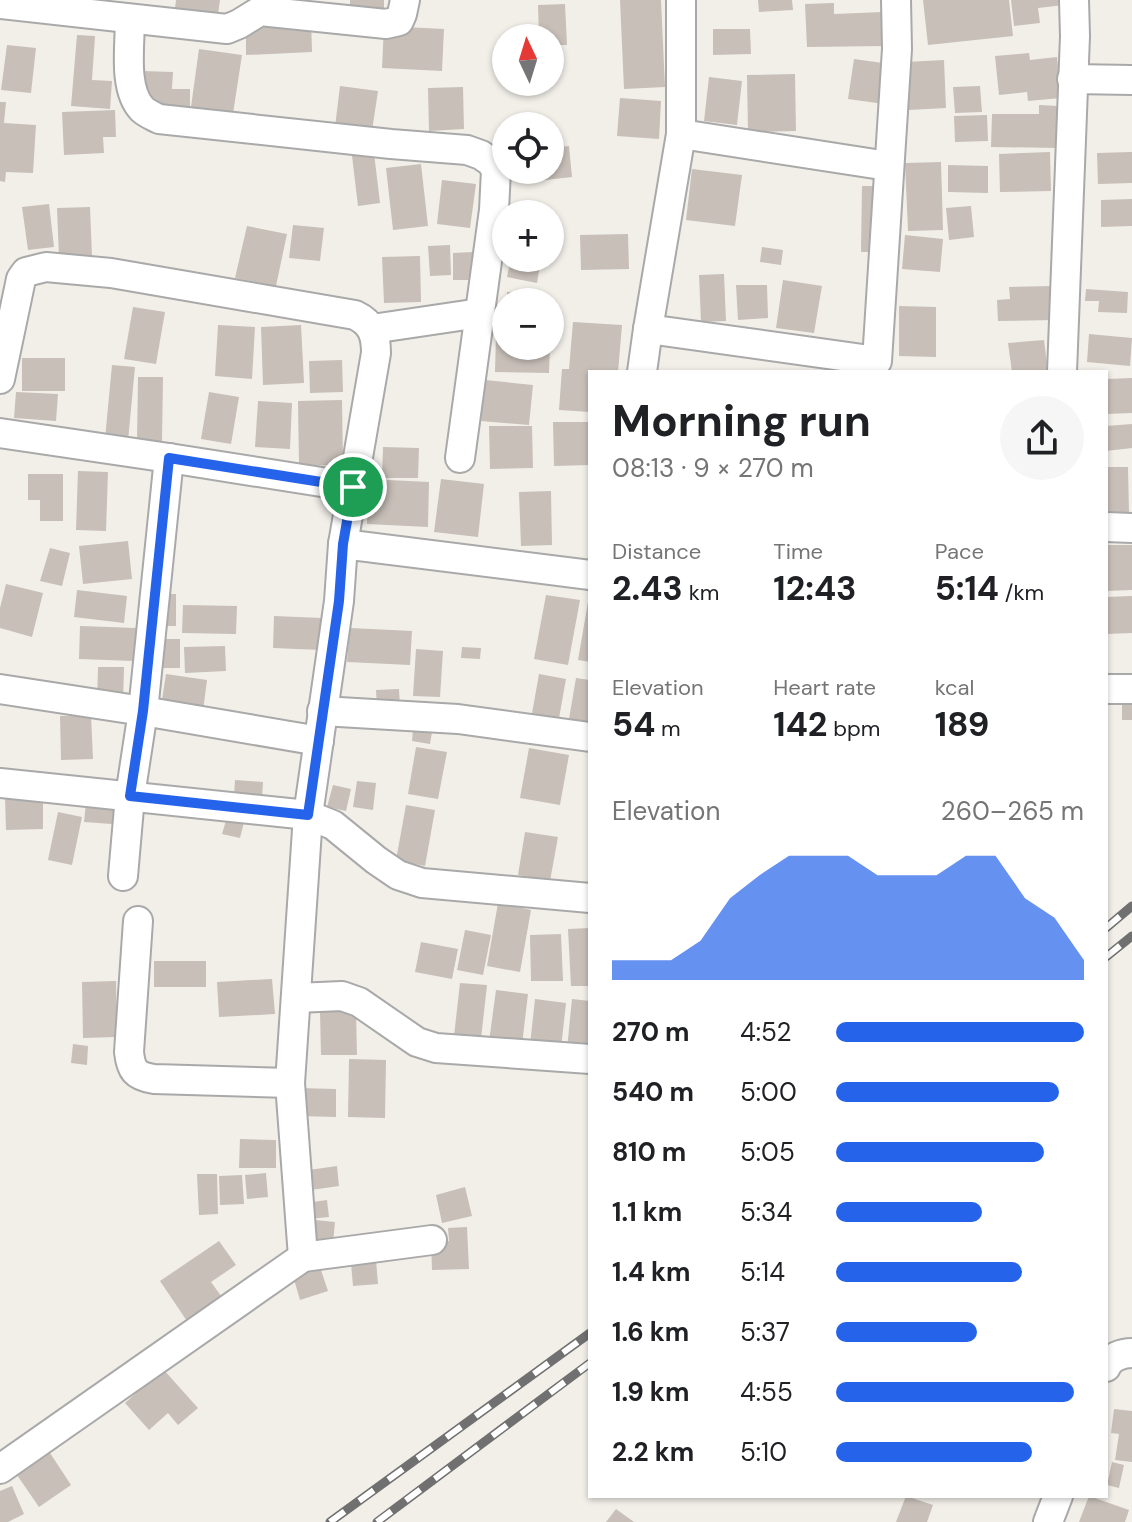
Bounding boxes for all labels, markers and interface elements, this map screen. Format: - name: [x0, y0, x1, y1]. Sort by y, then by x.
- north arrow: [492, 24, 564, 96]
- map controls: [492, 24, 564, 360]
- button: locate: [492, 112, 564, 184]
- button: +: [492, 200, 564, 272]
- button: −: [492, 288, 564, 360]
- text: Morning run: [612, 392, 871, 450]
- button: share: [1000, 396, 1084, 480]
- text: 08:13 · 9 × 270 m: [612, 451, 814, 485]
- pin: [319, 453, 387, 521]
- icon: arrive: [331, 465, 375, 509]
- text: Distance: [612, 537, 701, 566]
- text: Time: [773, 537, 823, 566]
- text: Pace: [935, 537, 984, 566]
- text: 2.43: [612, 566, 683, 611]
- text: 12:43: [773, 566, 857, 611]
- text: 5:14: [935, 566, 999, 611]
- text: km: [683, 578, 719, 607]
- text: /km: [999, 578, 1044, 607]
- text: Elevation: [612, 673, 704, 702]
- text: Heart rate: [773, 673, 876, 702]
- text: kcal: [935, 673, 974, 702]
- text: 54: [612, 702, 655, 747]
- text: 142: [773, 702, 827, 747]
- text: 189: [935, 702, 989, 747]
- text: m: [655, 714, 681, 743]
- text: bpm: [827, 714, 880, 743]
- text: Elevation: [612, 794, 720, 828]
- text: 260–265 m: [941, 794, 1084, 828]
- text: 270 m: [612, 1015, 690, 1049]
- text: 4:52: [740, 1015, 791, 1049]
- text: 540 m: [612, 1075, 694, 1109]
- text: 5:00: [740, 1075, 797, 1109]
- text: 810 m: [612, 1135, 686, 1169]
- text: 5:05: [740, 1135, 795, 1169]
- text: 1.1 km: [612, 1195, 682, 1229]
- text: 5:34: [740, 1195, 792, 1229]
- text: 1.4 km: [612, 1255, 691, 1289]
- text: 5:14: [740, 1255, 785, 1289]
- text: 1.6 km: [612, 1315, 689, 1349]
- text: 5:37: [740, 1315, 790, 1349]
- text: 1.9 km: [612, 1375, 689, 1409]
- text: 4:55: [740, 1375, 793, 1409]
- text: 2.2 km: [612, 1435, 694, 1469]
- text: 5:10: [740, 1435, 787, 1469]

